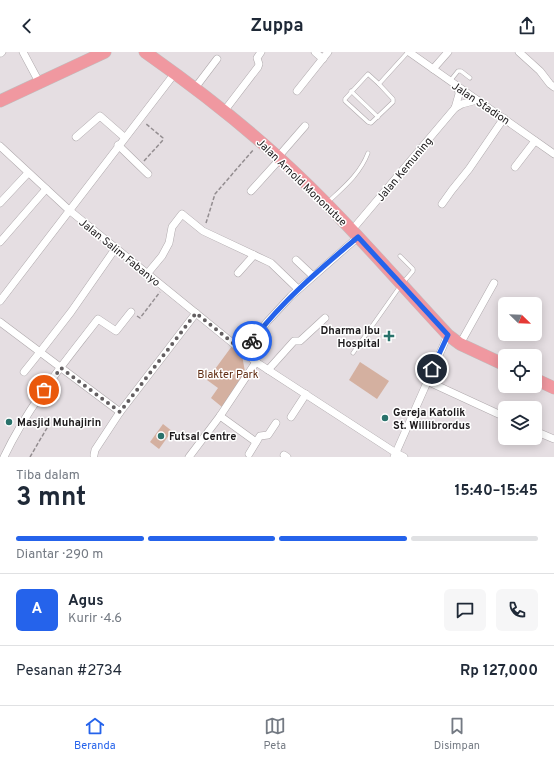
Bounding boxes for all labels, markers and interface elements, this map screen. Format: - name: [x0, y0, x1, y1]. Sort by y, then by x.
- icon: back: [16, 15, 38, 37]
- text: Zuppa: [251, 15, 303, 38]
- icon: share: [516, 15, 538, 37]
- street label: Jalan Stadion: [449, 79, 512, 128]
- street label: Jalan Kemuning: [374, 135, 436, 205]
- street label: Jalan Arnold Mononutue: [253, 136, 350, 230]
- street label: Jalan Salim Fabanyo: [76, 216, 163, 290]
- north arrow: [498, 297, 542, 341]
- map controls: [498, 297, 542, 445]
- courier: [232, 321, 272, 361]
- place label: Dharma Ibu Hospital: [320, 324, 380, 351]
- icon: bike: [241, 330, 263, 352]
- marker: Dharma Ibu Hospital: [383, 330, 395, 342]
- button: locate: [498, 349, 542, 393]
- pin: [415, 352, 449, 386]
- icon: home: [421, 358, 443, 380]
- park label: Blakter Park: [197, 368, 259, 382]
- pin: [27, 373, 61, 407]
- icon: bag: [33, 379, 55, 401]
- button: layers: [498, 401, 542, 445]
- place label: Gereja Katolik St. Willibrordus: [393, 406, 470, 433]
- marker: Gereja Katolik St. Willibrordus: [380, 413, 390, 423]
- place label: Masjid Muhajirin: [17, 416, 101, 430]
- marker: Masjid Muhajirin: [4, 417, 14, 427]
- place label: Futsal Centre: [169, 430, 236, 444]
- marker: Futsal Centre: [156, 431, 166, 441]
- text: Tiba dalam: [16, 468, 80, 484]
- text: 3 mnt: [16, 482, 86, 515]
- text: 15:40–15:45: [455, 482, 538, 501]
- text: Diantar · 290 m: [16, 547, 103, 563]
- button: chat: [444, 589, 486, 631]
- button: phone: [496, 589, 538, 631]
- text: Agus: [68, 592, 104, 611]
- text: A: [32, 600, 42, 619]
- text: Kurir · 4.6: [68, 611, 122, 627]
- text: Pesanan #2734: [16, 662, 122, 681]
- text: Rp 127,000: [460, 662, 538, 681]
- tab: Beranda: [74, 715, 116, 753]
- tab: Peta: [263, 715, 286, 753]
- tab: Disimpan: [434, 715, 480, 753]

